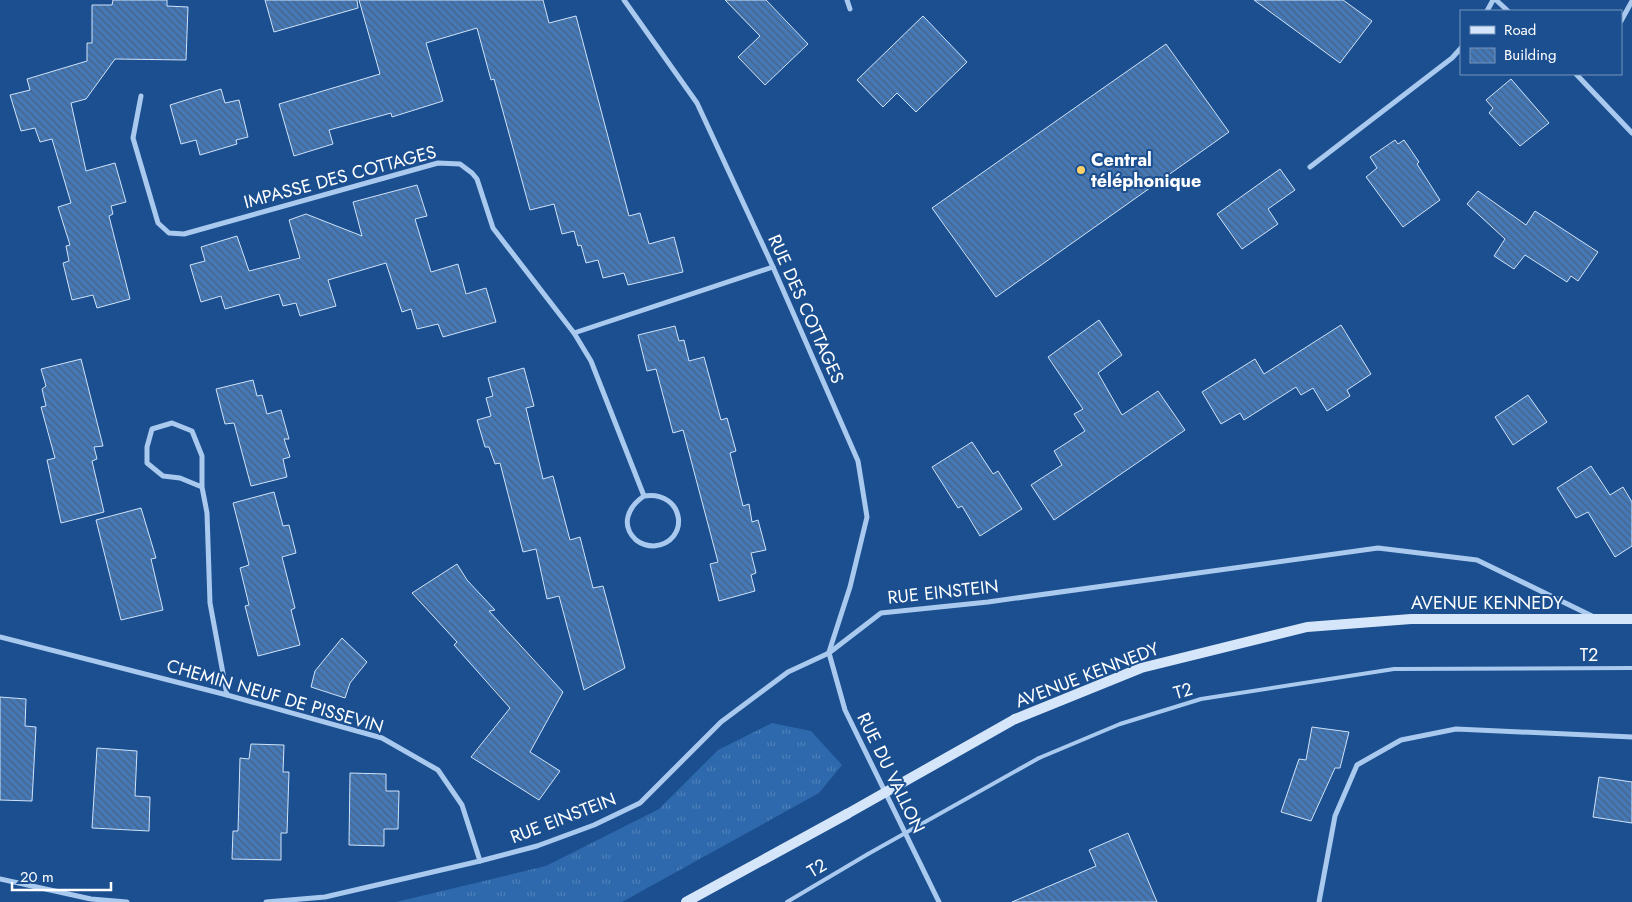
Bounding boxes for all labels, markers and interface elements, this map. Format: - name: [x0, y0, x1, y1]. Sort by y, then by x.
- legend: [1460, 10, 1622, 75]
- text: Road: [1504, 19, 1536, 41]
- text: Building: [1504, 44, 1556, 66]
- street label: IMPASSE DES COTTAGES: [241, 139, 439, 215]
- place label: Central téléphonique: [1091, 147, 1201, 194]
- marker: Central téléphonique: [1075, 164, 1087, 176]
- street label: RUE DES COTTAGES: [761, 230, 851, 388]
- street label: RUE EINSTEIN: [886, 573, 1000, 611]
- street label: AVENUE KENNEDY: [1411, 590, 1564, 616]
- street label: AVENUE KENNEDY: [1011, 635, 1163, 714]
- street label: T2: [1580, 642, 1598, 668]
- street label: CHEMIN NEUF DE PISSEVIN: [163, 653, 387, 739]
- street label: T2: [1170, 676, 1196, 706]
- street label: RUE DU VALLON: [851, 708, 931, 838]
- street label: RUE EINSTEIN: [506, 786, 620, 850]
- street label: T2: [802, 852, 832, 884]
- scale bar: [12, 860, 111, 892]
- text: 20 m: [20, 866, 54, 888]

